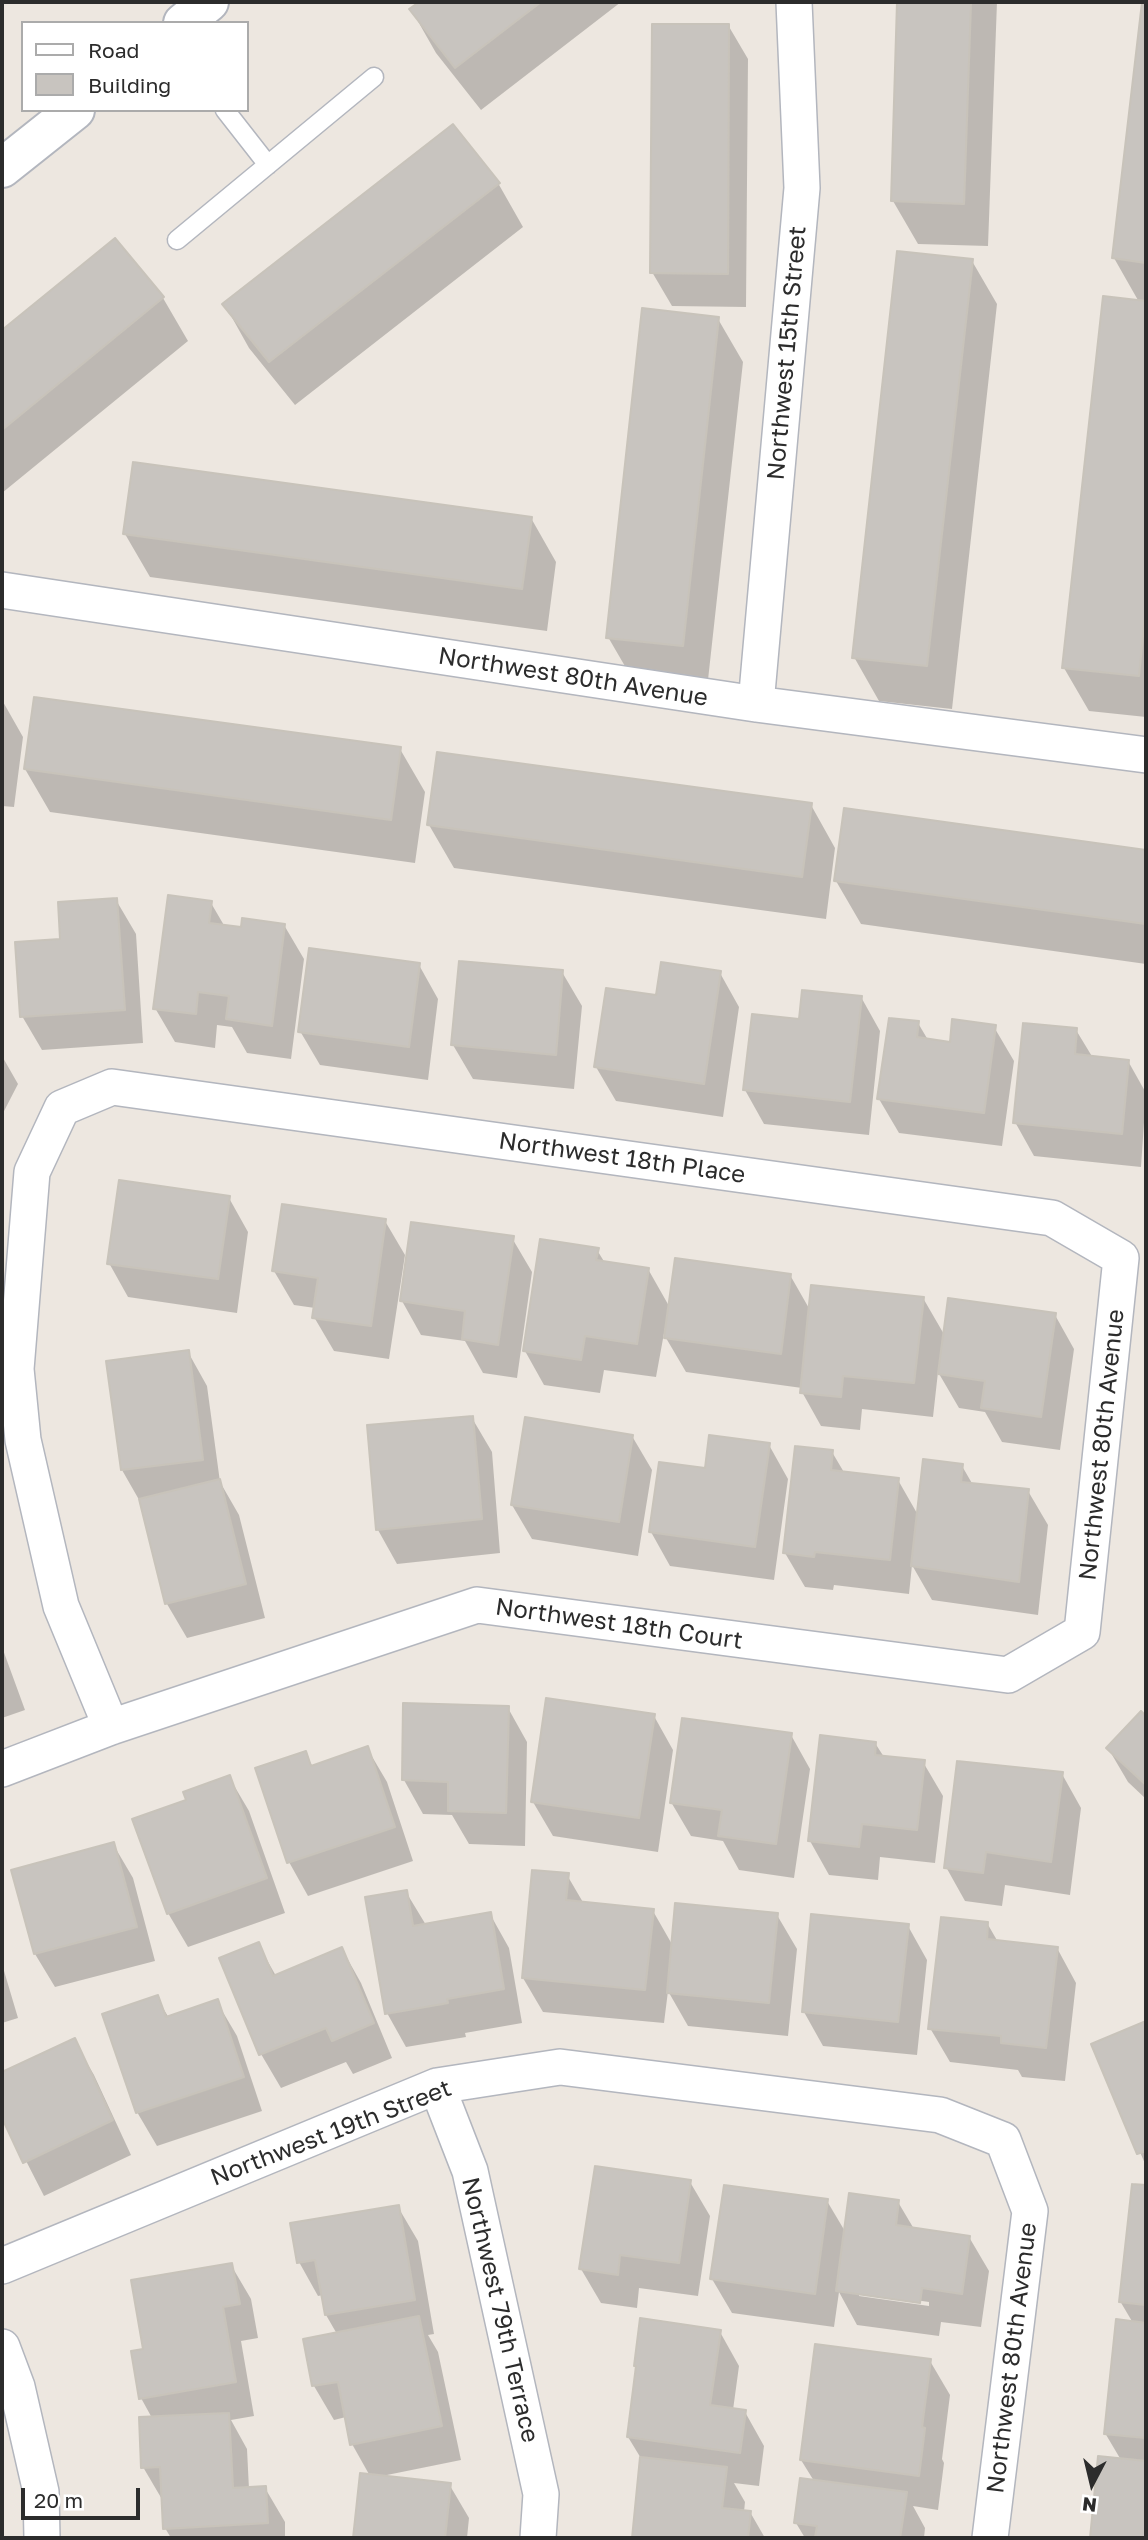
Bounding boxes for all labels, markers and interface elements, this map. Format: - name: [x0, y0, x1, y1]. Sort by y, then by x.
- legend: [21, 21, 248, 112]
- text: Road: [88, 37, 139, 63]
- text: Building: [88, 72, 171, 98]
- street label: Northwest 15th Street: [762, 225, 812, 481]
- street label: Northwest 80th Avenue: [436, 641, 710, 713]
- street label: Northwest 18th Place: [497, 1126, 747, 1190]
- street label: Northwest 80th Avenue: [1073, 1308, 1131, 1582]
- street label: Northwest 18th Court: [494, 1592, 744, 1656]
- street label: Northwest 19th Street: [207, 2074, 455, 2192]
- street label: Northwest 79th Terrace: [455, 2175, 545, 2445]
- street label: Northwest 80th Avenue: [981, 2221, 1043, 2495]
- north arrow: [1057, 2449, 1127, 2519]
- scale bar: [24, 2474, 144, 2518]
- text: 20 m: [34, 2487, 83, 2513]
- text: N: [1081, 2493, 1098, 2518]

